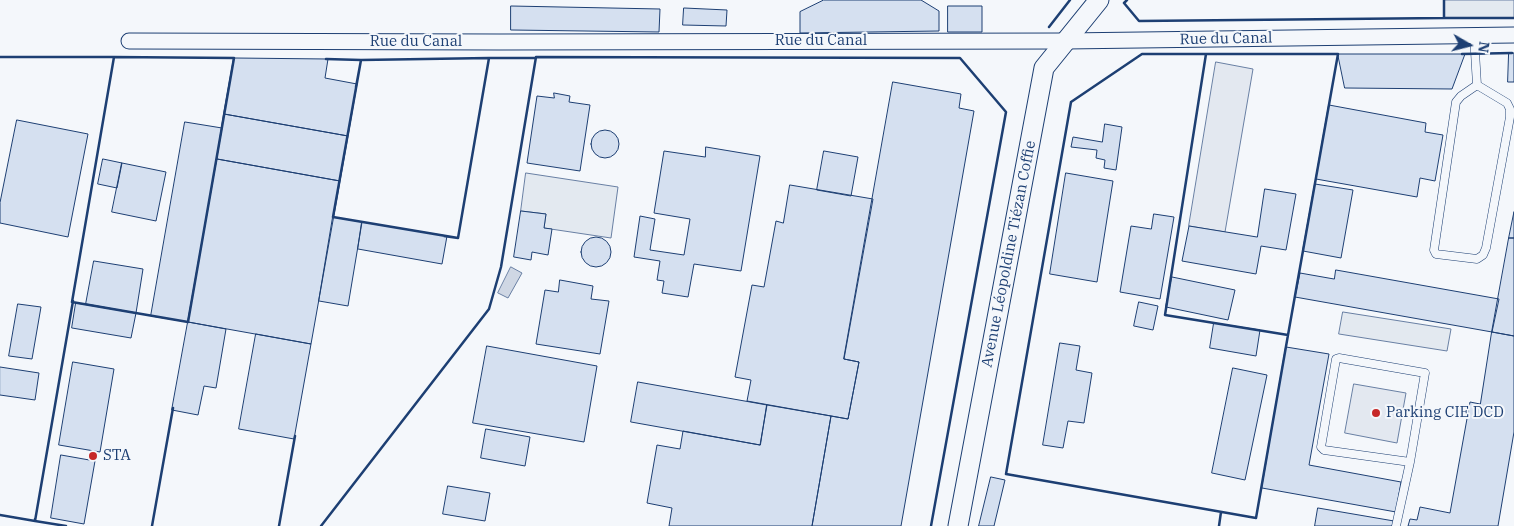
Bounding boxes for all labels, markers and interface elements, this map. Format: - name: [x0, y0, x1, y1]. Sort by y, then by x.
- north arrow: [1444, 20, 1494, 70]
- street label: Rue du Canal: [1179, 29, 1273, 49]
- street label: Rue du Canal: [775, 32, 867, 50]
- street label: Rue du Canal: [370, 33, 462, 51]
- text: N: [1474, 40, 1494, 54]
- street label: Avenue Léopoldine Tiézan Coffie: [978, 139, 1040, 369]
- place label: Parking CIE DCD: [1386, 404, 1504, 422]
- marker: Parking CIE DCD: [1370, 407, 1382, 419]
- place label: STA: [103, 447, 131, 465]
- marker: STA: [87, 450, 99, 462]

